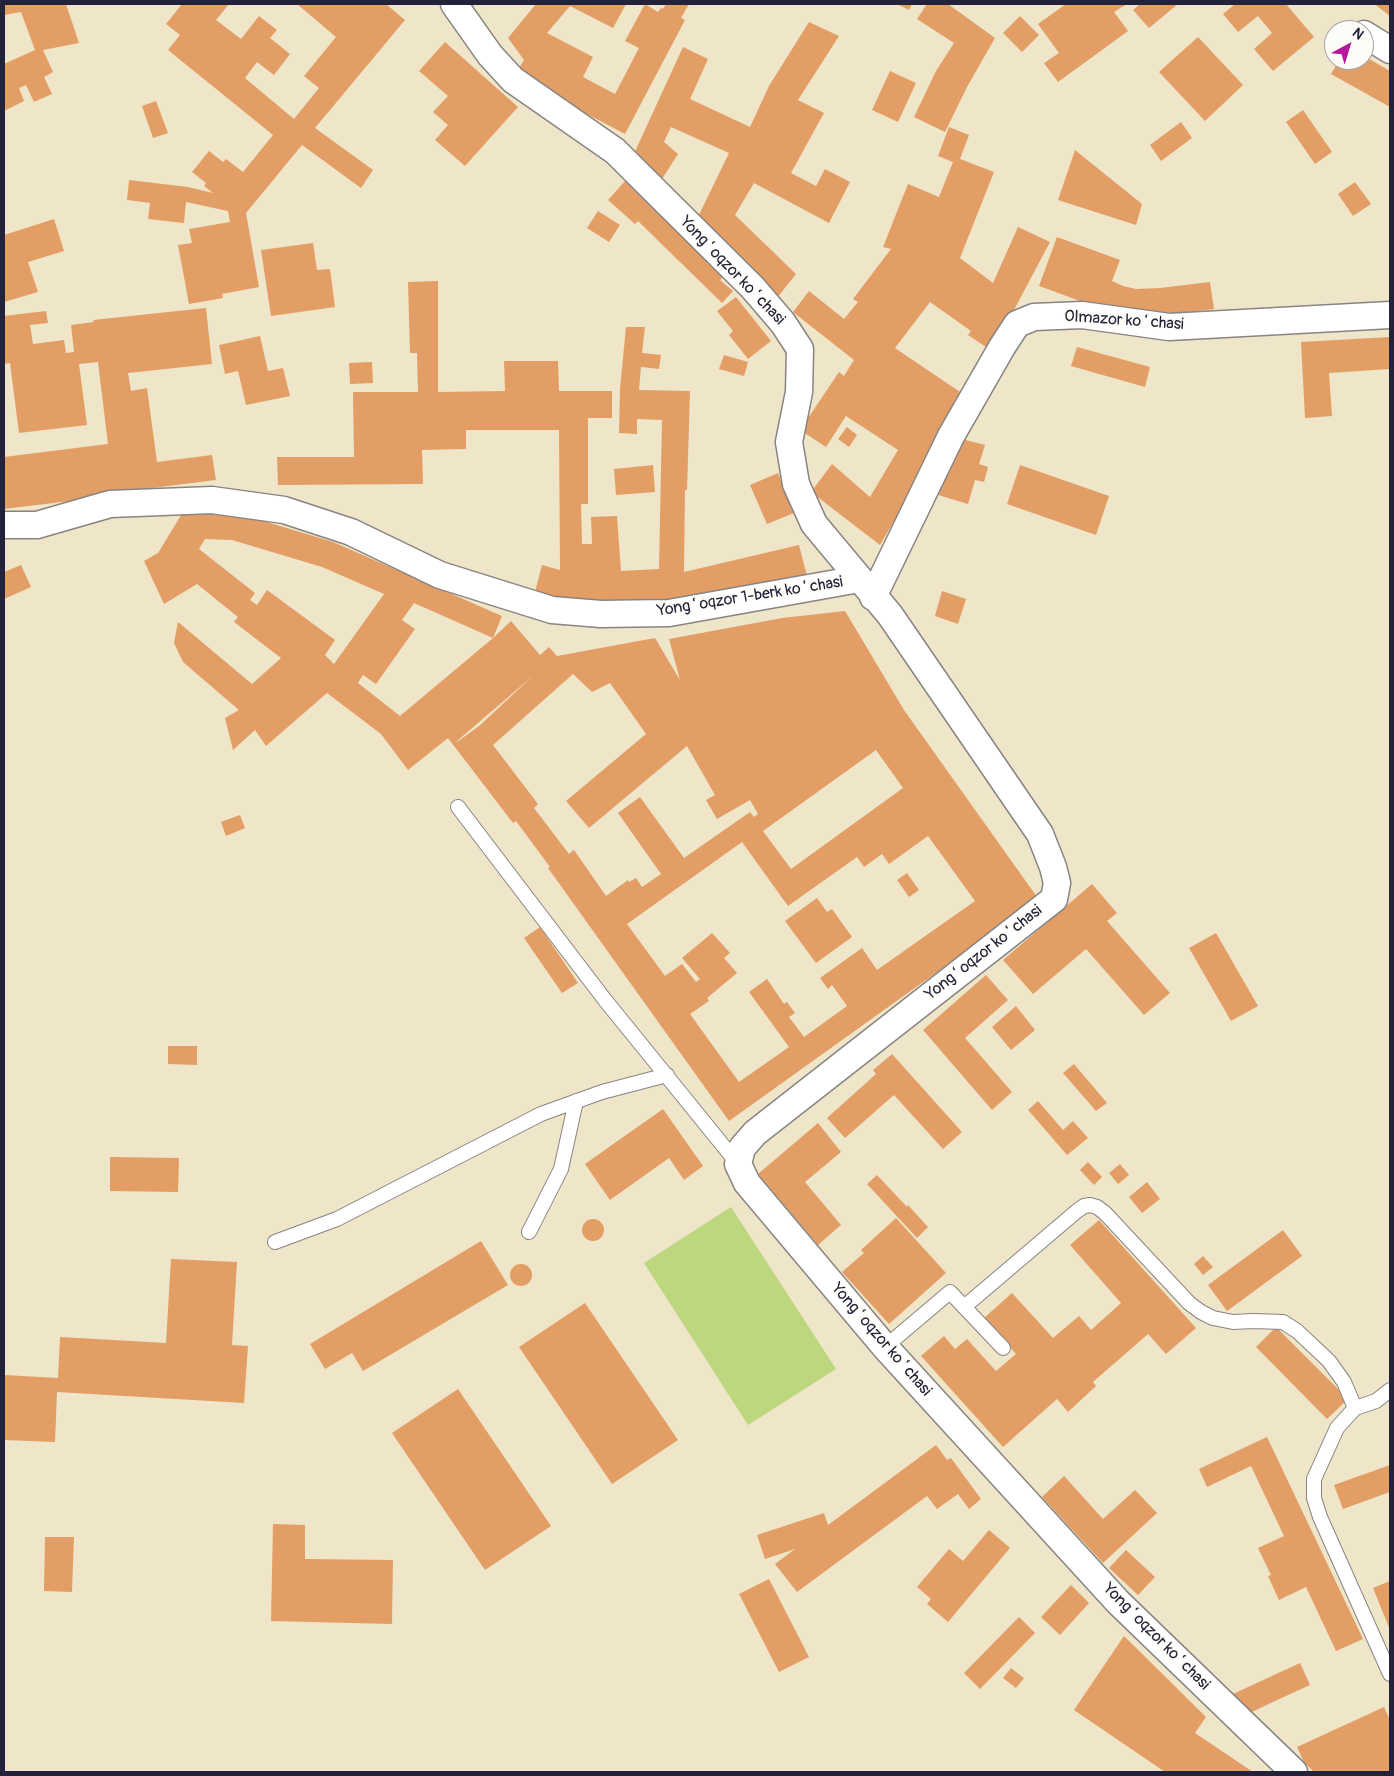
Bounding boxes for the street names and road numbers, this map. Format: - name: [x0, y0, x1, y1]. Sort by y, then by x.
- street label: Yongʻoqzor koʻchasi: [675, 213, 789, 329]
- street label: Olmazor koʻchasi: [1064, 307, 1184, 335]
- street label: Yongʻoqzor 1-berk koʻchasi: [656, 573, 844, 621]
- street label: Yongʻoqzor koʻchasi: [922, 901, 1046, 1005]
- street label: Yongʻoqzor koʻchasi: [827, 1280, 935, 1400]
- street label: Yongʻoqzor koʻchasi: [1099, 1580, 1213, 1694]

